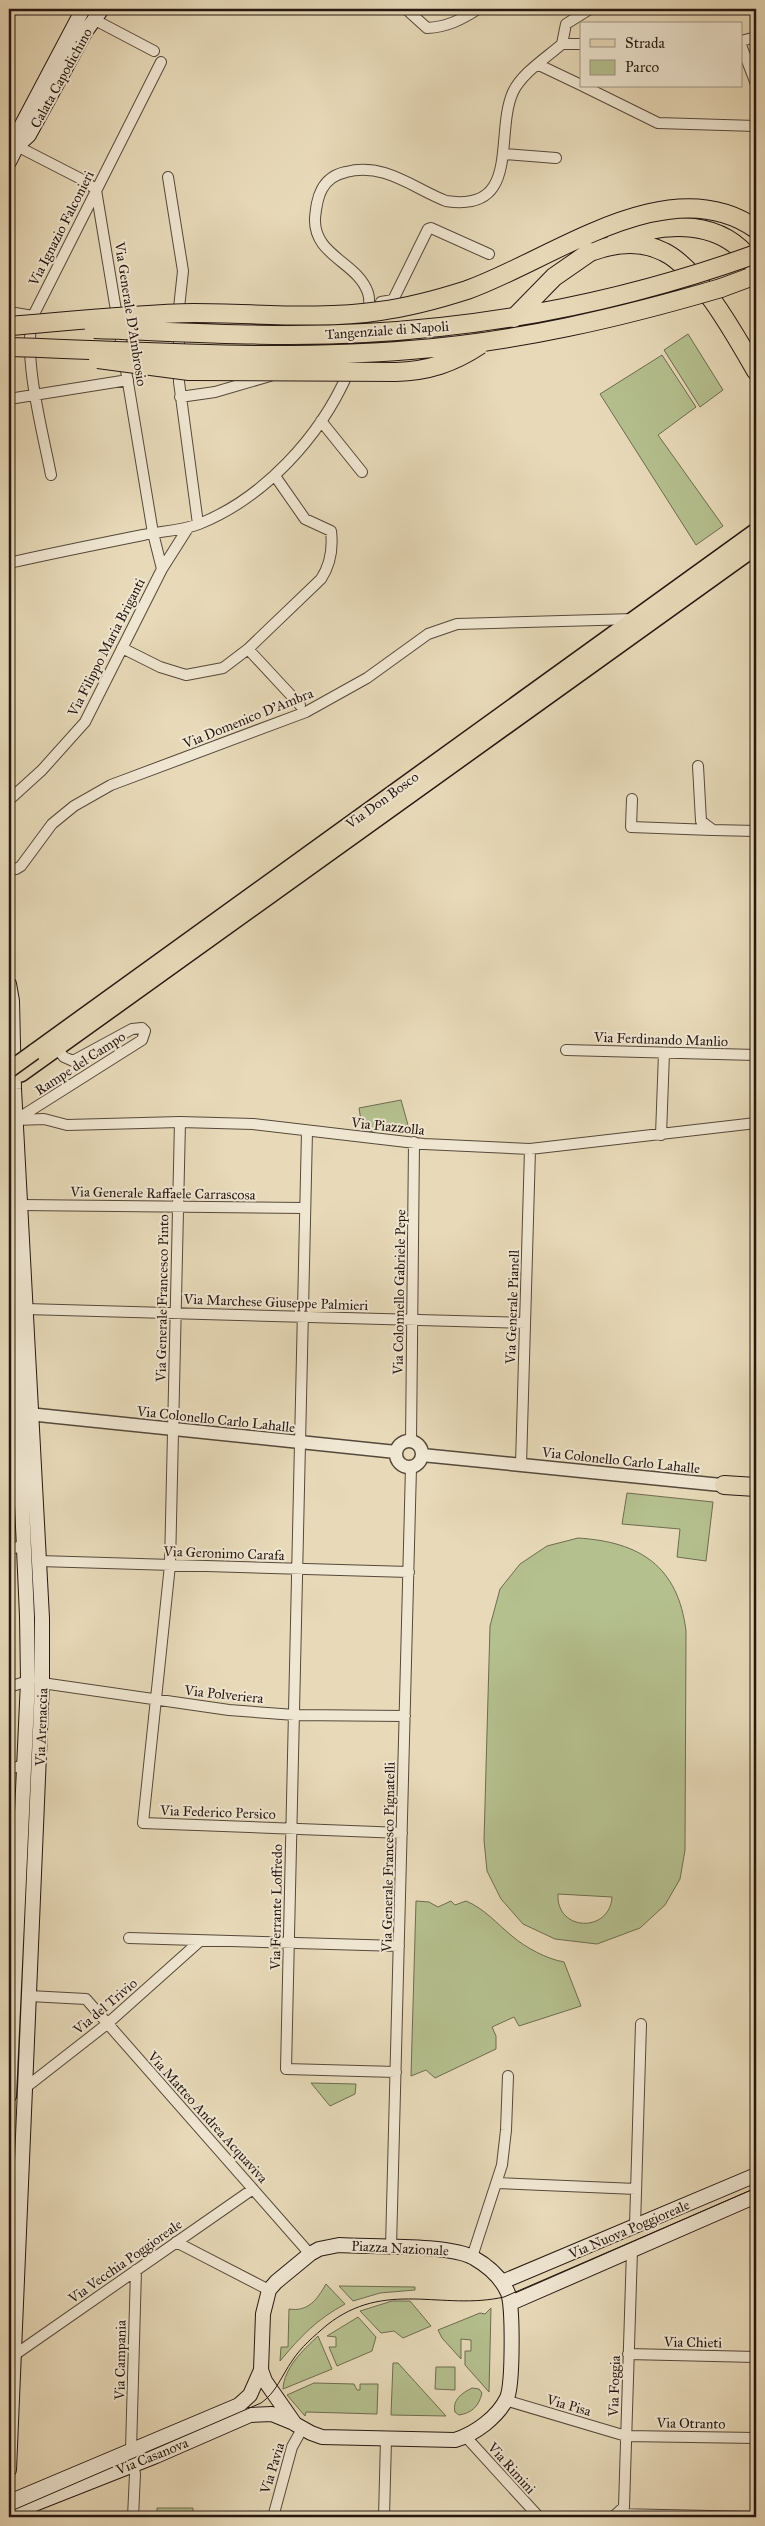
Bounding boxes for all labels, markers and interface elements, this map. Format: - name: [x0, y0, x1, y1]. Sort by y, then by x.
- legend: [580, 22, 742, 88]
- street label: Calata Capodichino: [27, 25, 96, 131]
- text: Strada: [625, 34, 665, 52]
- text: Parco: [625, 58, 660, 76]
- street label: Via Ignazio Falconieri: [25, 168, 98, 289]
- street label: Via Generale D'Ambrosio: [111, 240, 150, 387]
- street label: Tangenziale di Napoli: [325, 318, 450, 343]
- street label: Via Filippo Maria Briganti: [64, 575, 149, 720]
- street label: Via Domenico D'Ambra: [180, 685, 316, 753]
- street label: Via Don Bosco: [342, 768, 422, 833]
- street label: Rampe del Campo: [32, 1028, 129, 1099]
- street label: Via Ferdinando Manlio: [593, 1029, 728, 1050]
- street label: Via Piazzolla: [349, 1114, 426, 1139]
- street label: Via Generale Raffaele Carrascosa: [69, 1183, 256, 1204]
- street label: Via Colonnello Gabriele Pepe: [390, 1209, 409, 1376]
- street label: Via Generale Francesco Pinto: [153, 1214, 172, 1383]
- street label: Via Generale Pianell: [502, 1249, 523, 1366]
- street label: Via Marchese Giuseppe Palmieri: [182, 1291, 369, 1314]
- street label: Via Colonello Carlo Lahalle: [135, 1403, 296, 1436]
- street label: Via Colonello Carlo Lahalle: [540, 1444, 701, 1477]
- street label: Via Geronimo Carafa: [162, 1543, 285, 1564]
- street label: Via Polveriera: [183, 1682, 264, 1707]
- street label: Via Arenaccia: [32, 1688, 51, 1767]
- street label: Via Generale Francesco Pignatelli: [378, 1762, 399, 1953]
- street label: Via Federico Persico: [159, 1802, 276, 1823]
- street label: Via Ferrante Loffredo: [267, 1844, 286, 1971]
- street label: Via del Trivio: [69, 1975, 141, 2039]
- street label: Via Matteo Andrea Acquaviva: [143, 2047, 271, 2187]
- street label: Via Nuova Poggioreale: [565, 2196, 692, 2263]
- street label: Via Vecchia Poggioreale: [64, 2216, 185, 2308]
- street label: Piazza Nazionale: [351, 2237, 449, 2260]
- street label: Via Campania: [111, 2320, 130, 2401]
- street label: Via Chieti: [663, 2333, 722, 2352]
- street label: Via Foggia: [605, 2355, 624, 2418]
- street label: Via Pisa: [544, 2391, 593, 2420]
- street label: Via Otranto: [655, 2414, 726, 2433]
- street label: Via Casanova: [113, 2434, 191, 2479]
- street label: Via Rimini: [483, 2438, 539, 2498]
- street label: Via Pavia: [256, 2440, 288, 2497]

